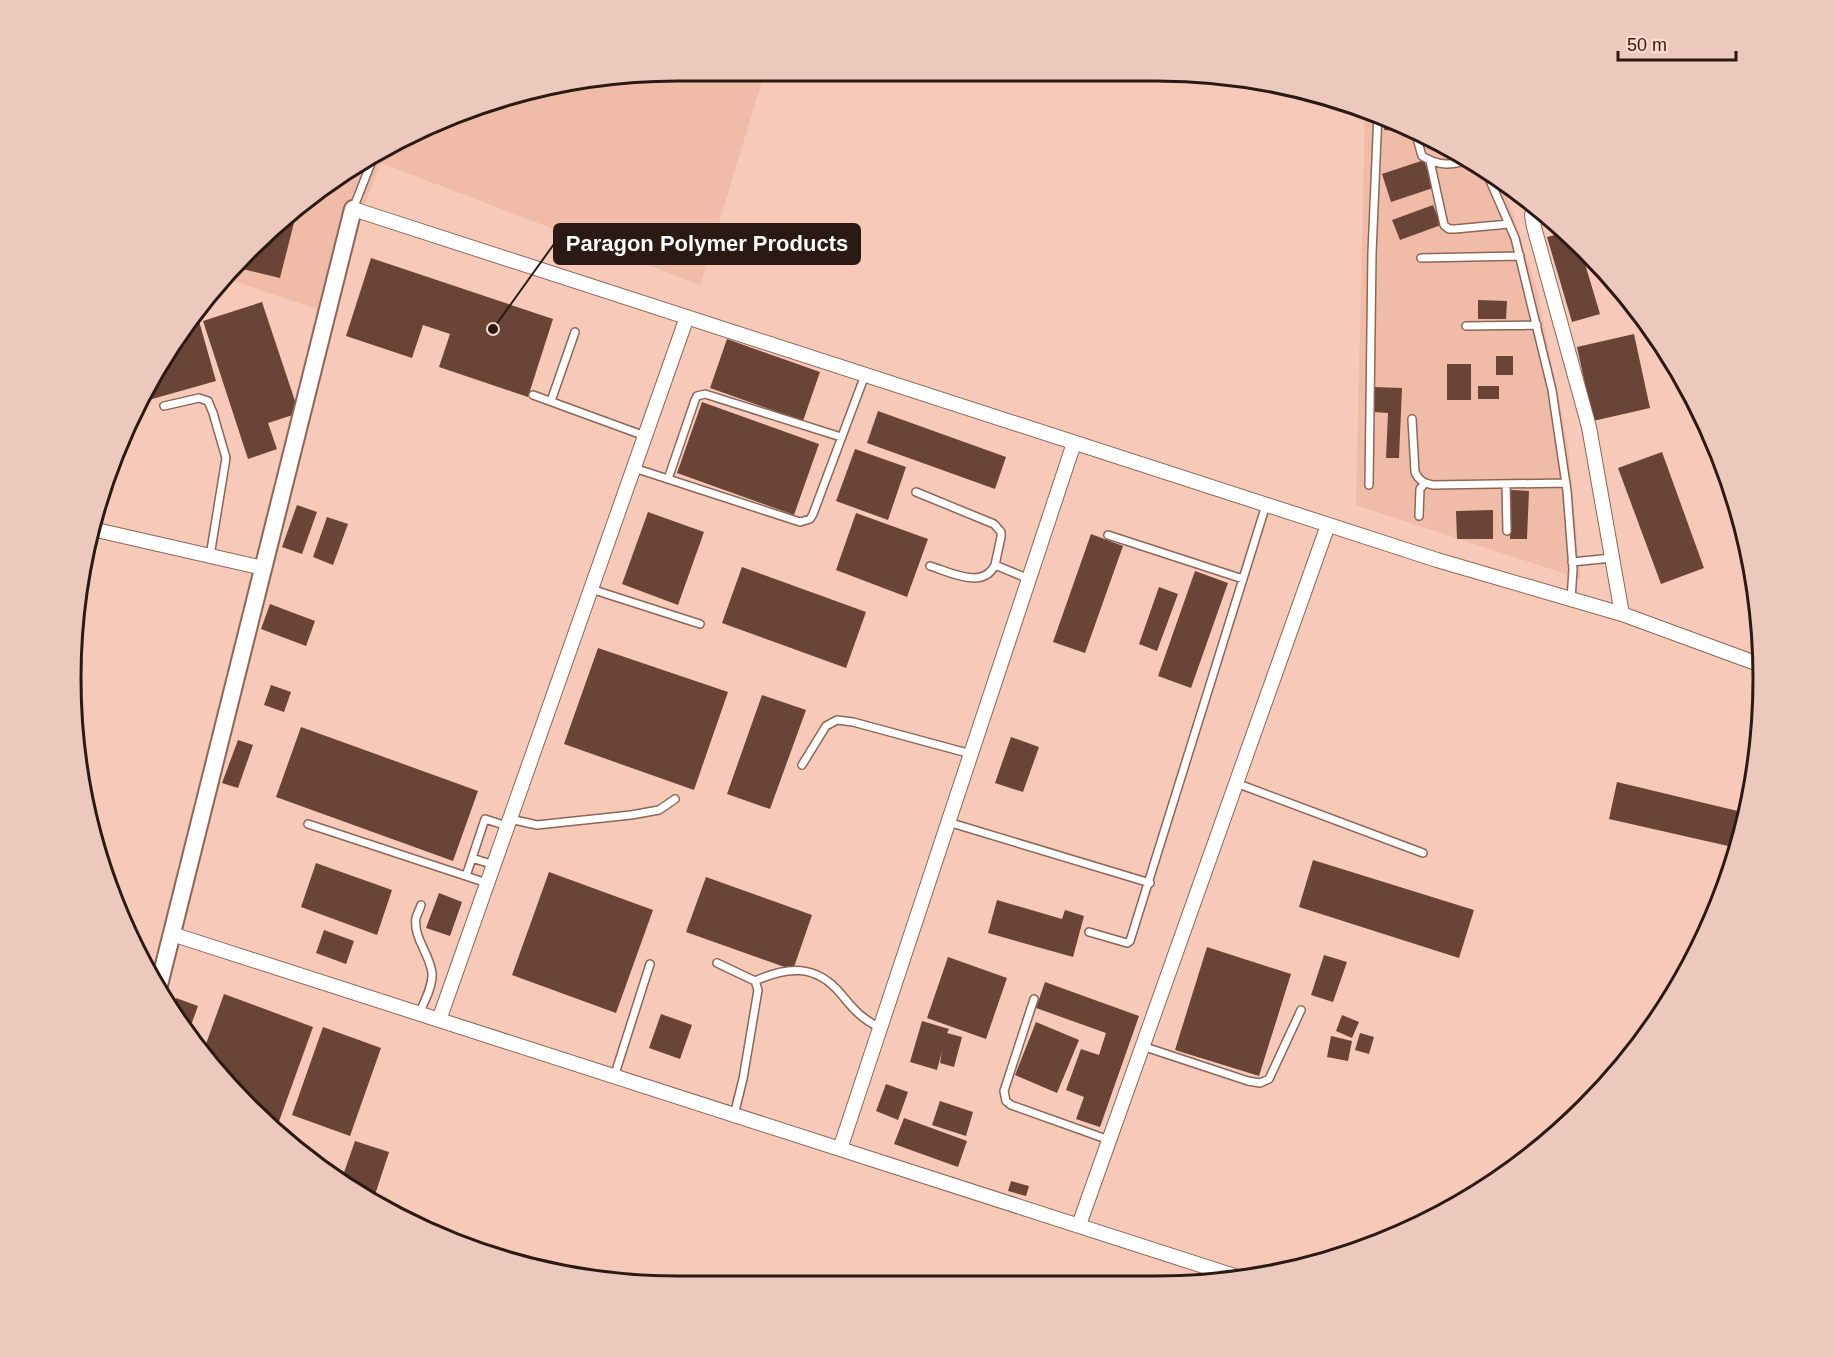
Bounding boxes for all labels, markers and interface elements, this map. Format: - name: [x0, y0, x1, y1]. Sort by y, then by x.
- scale bar: [1618, 24, 1736, 62]
- text: 50 m: [1627, 35, 1667, 55]
- callout: Paragon Polymer Products: [554, 224, 860, 264]
- text: Paragon Polymer Products: [566, 231, 848, 256]

